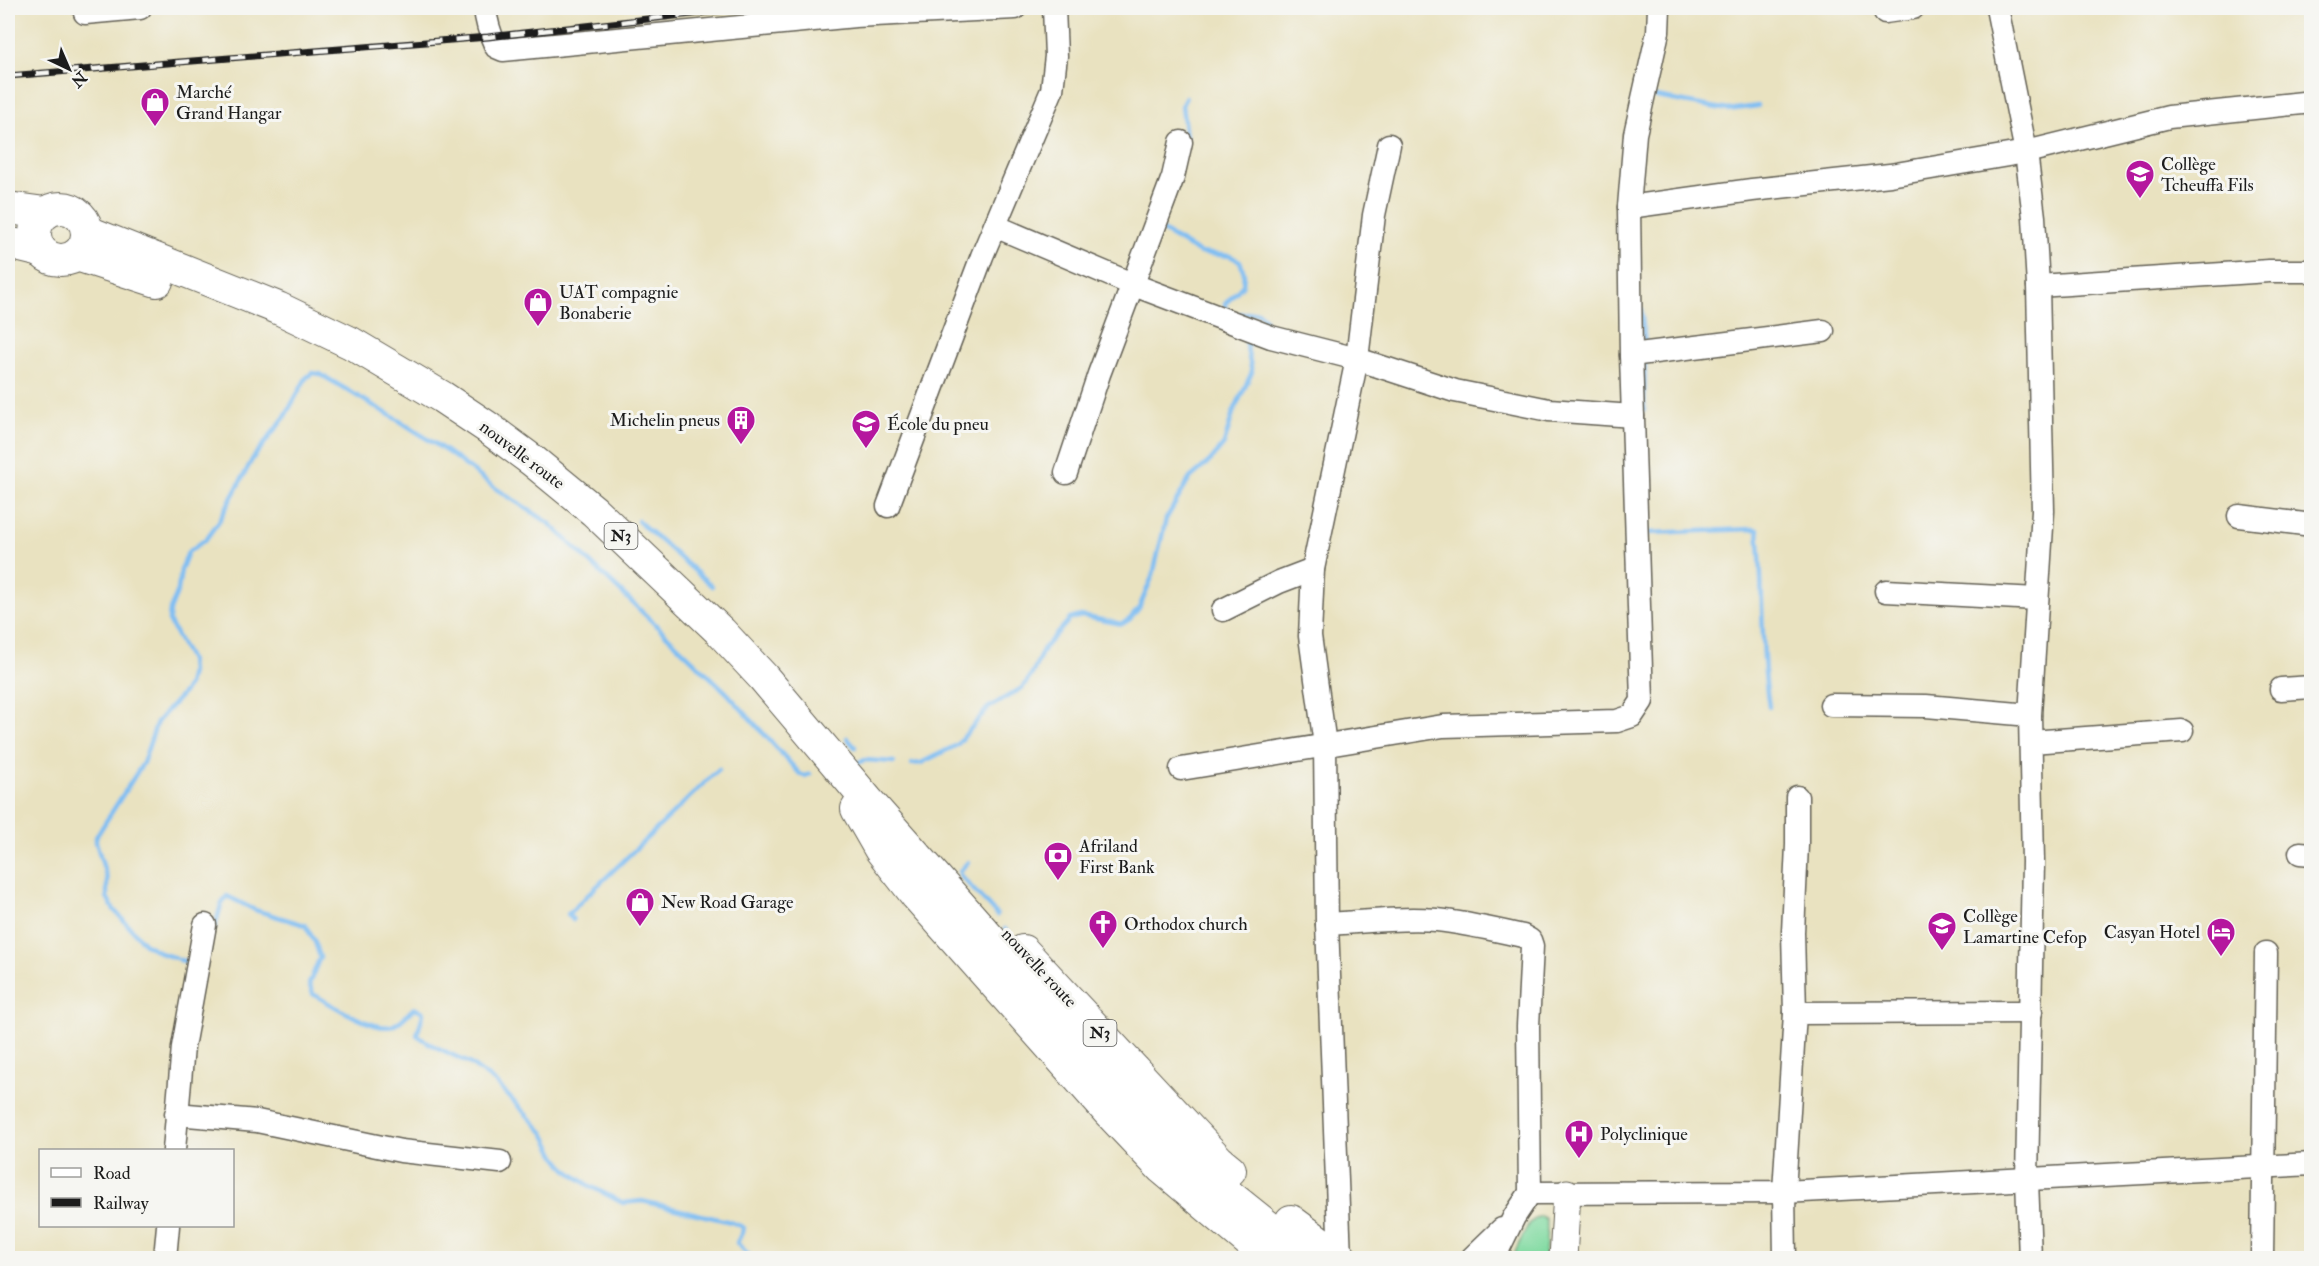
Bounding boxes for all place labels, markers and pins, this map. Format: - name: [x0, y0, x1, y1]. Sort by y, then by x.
- place label: Marché Grand Hangar: [176, 81, 282, 125]
- shop icon: Marché Grand Hangar: [139, 86, 171, 128]
- place label: Collège Tcheuffa Fils: [2161, 153, 2254, 197]
- school or university icon: Collège Tcheuffa Fils: [2124, 158, 2156, 200]
- place label: UAT compagnie Bonaberie: [559, 281, 679, 325]
- shop icon: UAT compagnie Bonaberie: [522, 286, 554, 328]
- building icon: Michelin pneus: [725, 404, 757, 446]
- school or university icon: École du pneu: [850, 408, 882, 450]
- place label: Michelin pneus: [610, 409, 720, 432]
- place label: École du pneu: [887, 413, 989, 436]
- place label: Afriland First Bank: [1078, 835, 1155, 879]
- bank icon: Afriland First Bank: [1042, 840, 1074, 882]
- shop icon: New Road Garage: [624, 886, 656, 928]
- place label: New Road Garage: [661, 891, 794, 914]
- place label: Collège Lamartine Cefop: [1963, 905, 2087, 949]
- church icon: Orthodox church: [1087, 908, 1119, 950]
- school or university icon: Collège Lamartine Cefop: [1926, 910, 1958, 952]
- place label: Orthodox church: [1124, 913, 1248, 936]
- hotel icon: Casyan Hotel: [2205, 916, 2237, 958]
- place label: Casyan Hotel: [2104, 921, 2200, 944]
- hospital icon: Polyclinique: [1563, 1118, 1595, 1160]
- place label: Polyclinique: [1600, 1123, 1688, 1146]

